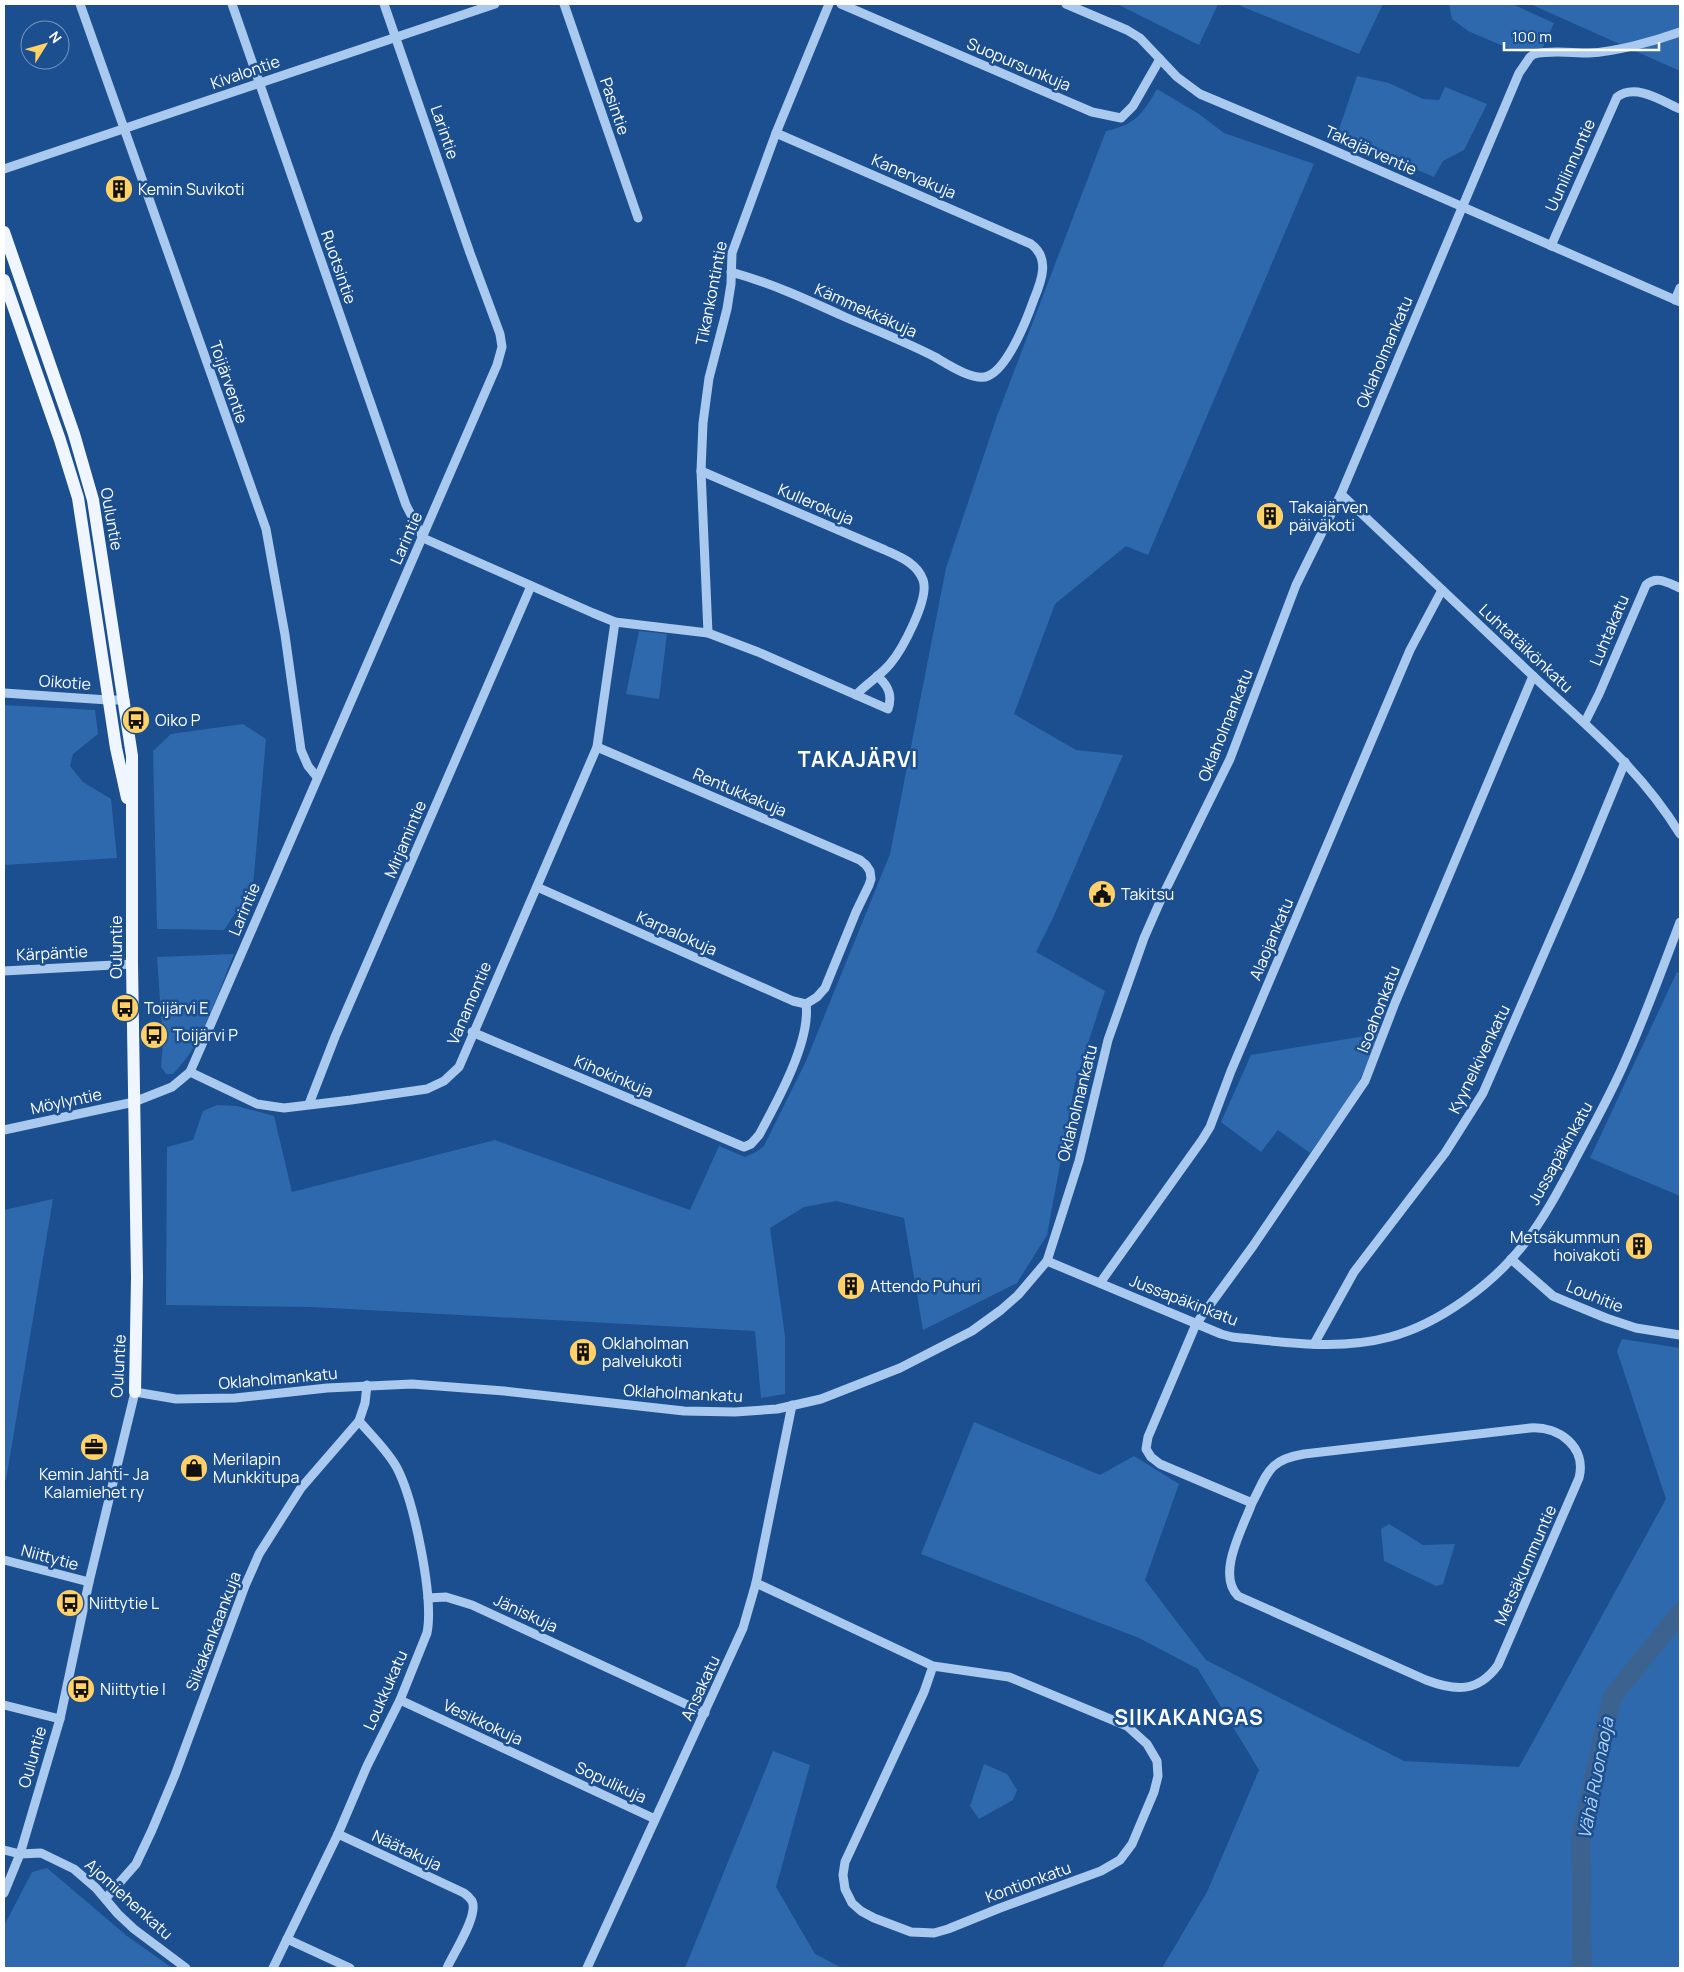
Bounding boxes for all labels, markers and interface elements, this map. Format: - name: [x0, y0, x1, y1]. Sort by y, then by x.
- north arrow: [20, 20, 70, 70]
- scale bar: [1504, 20, 1659, 52]
- text: 100 m: [1512, 26, 1552, 47]
- text: N: [45, 27, 66, 47]
- street label: Suopursunkuja: [964, 32, 1074, 96]
- street label: Kivalontie: [207, 50, 283, 94]
- street label: Pasintie: [595, 74, 635, 138]
- street label: Larintie: [426, 102, 464, 162]
- street label: Uunilinnuntie: [1540, 115, 1600, 215]
- street label: Takajärventie: [1321, 120, 1421, 180]
- street label: Kanervakuja: [868, 148, 960, 204]
- building icon: Kemin Suvikoti: [104, 174, 134, 204]
- place label: Kemin Suvikoti: [138, 178, 245, 200]
- street label: Ruotsintie: [316, 227, 362, 307]
- street label: Tikankontintie: [690, 239, 732, 347]
- street label: Kämmekkäkuja: [811, 278, 921, 342]
- street label: Oklaholmankatu: [1351, 293, 1417, 411]
- street label: Toijärventie: [205, 338, 253, 426]
- street label: Kullerokuja: [775, 478, 857, 530]
- street label: Ouluntie: [96, 486, 128, 552]
- place label: Takajärven päiväkoti: [1289, 496, 1368, 536]
- building icon: Takajärven päiväkoti: [1255, 501, 1285, 531]
- street label: Larintie: [385, 508, 427, 568]
- street label: Luhtakatu: [1584, 591, 1634, 669]
- street label: Luhtatäikönkatu: [1474, 599, 1578, 697]
- street label: Oklaholmankatu: [1192, 665, 1258, 785]
- street label: Oikotie: [38, 669, 92, 695]
- bus stop icon: Oiko P: [121, 705, 151, 735]
- place label: Oiko P: [155, 709, 201, 731]
- district label: TAKAJÄRVI: [798, 745, 918, 773]
- street label: Rentukkakuja: [690, 762, 790, 822]
- street label: Mirjamintie: [379, 797, 431, 881]
- street label: Larintie: [223, 879, 265, 939]
- public building icon: Takitsu: [1087, 879, 1117, 909]
- place label: Takitsu: [1121, 883, 1174, 905]
- street label: Alaojankatu: [1244, 894, 1298, 984]
- street label: Karpalokuja: [633, 905, 721, 961]
- street label: Ouluntie: [105, 915, 127, 979]
- street label: Kärpäntie: [16, 940, 88, 966]
- street label: Vanamontie: [442, 958, 496, 1048]
- street label: Isoahonkatu: [1351, 962, 1405, 1056]
- bus stop icon: Toijärvi E: [110, 993, 140, 1023]
- place label: Toijärvi E: [144, 997, 208, 1019]
- street label: Kyynelkivenkatu: [1443, 1001, 1515, 1117]
- bus stop icon: Toijärvi P: [139, 1020, 169, 1050]
- place label: Toijärvi P: [173, 1024, 238, 1046]
- street label: Oklaholmankatu: [1052, 1042, 1102, 1164]
- street label: Kihokinkuja: [571, 1050, 657, 1102]
- street label: Möylyntie: [28, 1083, 104, 1119]
- street label: Jussapäkinkatu: [1523, 1097, 1597, 1209]
- place label: Metsäkummun hoivakoti: [1510, 1226, 1620, 1266]
- building icon: Metsäkummun hoivakoti: [1624, 1231, 1654, 1261]
- street label: Jussapäkinkatu: [1126, 1269, 1242, 1331]
- building icon: Attendo Puhuri: [836, 1271, 866, 1301]
- place label: Attendo Puhuri: [870, 1275, 980, 1297]
- street label: Louhitie: [1563, 1275, 1627, 1317]
- place label: Oklaholman palvelukoti: [602, 1332, 689, 1372]
- street label: Ouluntie: [105, 1334, 131, 1398]
- building icon: Oklaholman palvelukoti: [568, 1337, 598, 1367]
- street label: Oklaholmankatu: [217, 1362, 339, 1394]
- street label: Oklaholmankatu: [623, 1379, 743, 1407]
- office icon: Kemin Jahti- Ja Kalamiehet ry: [79, 1432, 109, 1462]
- place label: Merilapin Munkkitupa: [213, 1448, 299, 1488]
- shop icon: Merilapin Munkkitupa: [179, 1453, 209, 1483]
- place label: Kemin Jahti- Ja Kalamiehet ry: [39, 1463, 149, 1503]
- street label: Metsäkummuntie: [1489, 1501, 1561, 1629]
- street label: Niittytie: [19, 1539, 81, 1575]
- street label: Siikakankaankuja: [180, 1568, 246, 1694]
- bus stop icon: Niittytie L: [55, 1588, 85, 1618]
- street label: Jäniskuja: [490, 1589, 562, 1637]
- place label: Niittytie L: [89, 1592, 159, 1614]
- street label: Loukkukatu: [358, 1647, 412, 1733]
- street label: Ansakatu: [675, 1652, 725, 1724]
- bus stop icon: Niittytie I: [66, 1674, 96, 1704]
- place label: Niittytie I: [100, 1678, 166, 1700]
- street label: Vesikkokuja: [440, 1694, 526, 1750]
- district label: SIIKAKANGAS: [1114, 1703, 1264, 1731]
- water label: Vähä Ruonaoja: [1571, 1714, 1619, 1841]
- street label: Ouluntie: [13, 1724, 51, 1790]
- street label: Sopulikuja: [572, 1756, 650, 1808]
- street label: Näätakuja: [369, 1824, 445, 1876]
- street label: Ajomiehenkatu: [80, 1854, 178, 1944]
- street label: Kontionkatu: [982, 1856, 1074, 1908]

